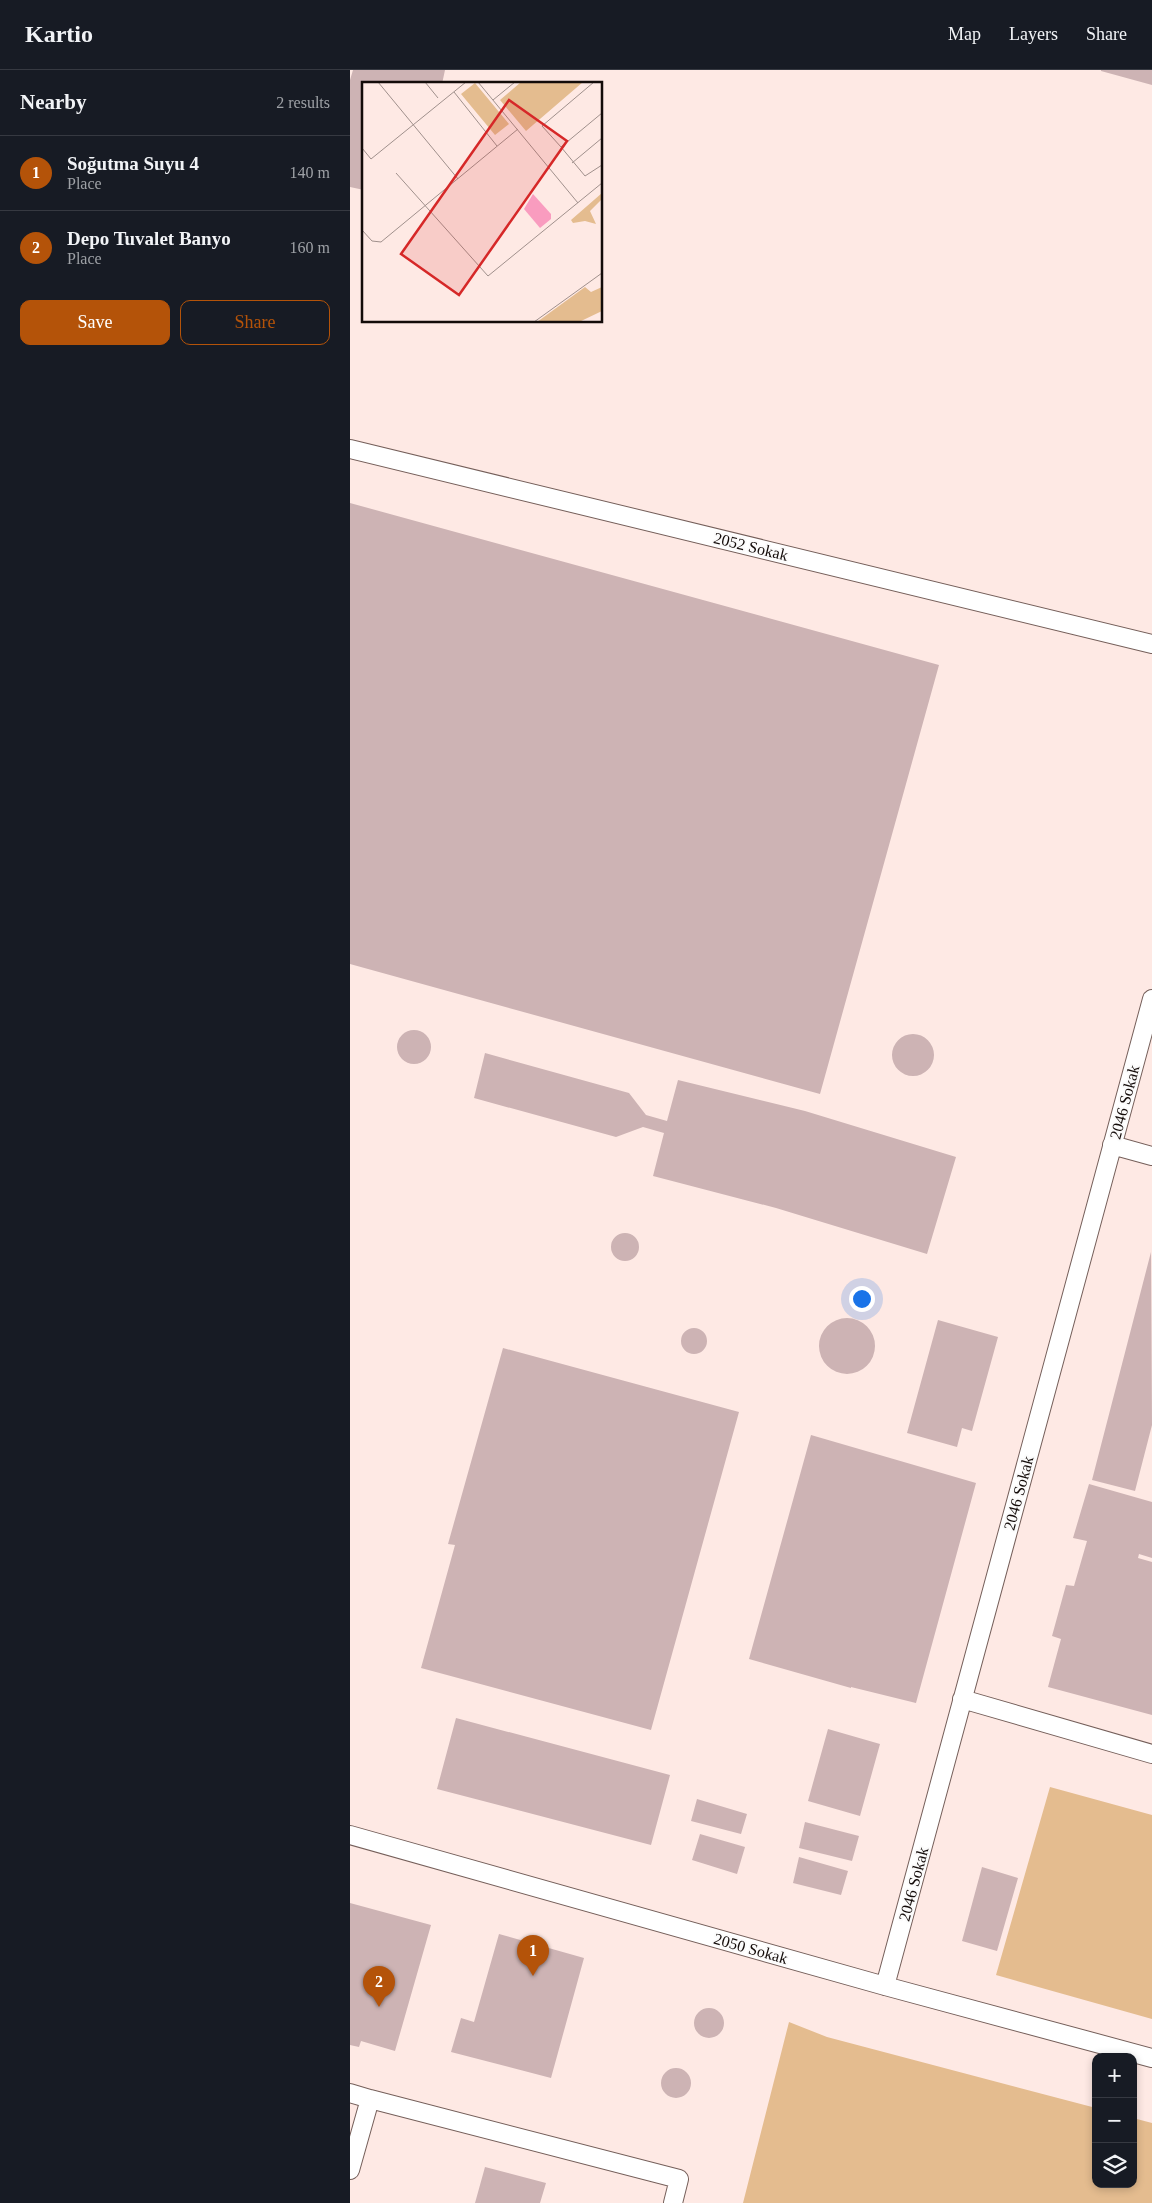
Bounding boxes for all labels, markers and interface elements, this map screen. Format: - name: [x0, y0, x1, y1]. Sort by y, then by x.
- text: Kartio: [25, 21, 93, 47]
- text: Map: [948, 24, 981, 44]
- text: Layers: [1009, 24, 1058, 44]
- text: Share: [1086, 24, 1127, 44]
- inset map: [362, 82, 602, 322]
- text: Nearby: [20, 90, 87, 114]
- text: 2 results: [276, 94, 330, 111]
- text: Soğutma Suyu 4: [67, 153, 199, 174]
- text: 1: [32, 164, 40, 181]
- text: 140 m: [290, 164, 330, 181]
- text: Place: [67, 175, 102, 192]
- text: Depo Tuvalet Banyo: [67, 228, 231, 249]
- text: 2: [32, 239, 40, 256]
- text: 160 m: [290, 239, 330, 256]
- text: Place: [67, 250, 102, 267]
- button: Save: [20, 300, 170, 345]
- button: Share: [180, 300, 330, 345]
- street label: 2052 Sokak: [712, 529, 790, 564]
- street label: 2046 Sokak: [1106, 1063, 1143, 1141]
- your location: [849, 1286, 875, 1312]
- street label: 2046 Sokak: [1000, 1454, 1037, 1532]
- street label: 2046 Sokak: [895, 1845, 932, 1923]
- street label: 2050 Sokak: [712, 1930, 790, 1967]
- pin: 1: [517, 1935, 549, 1976]
- pin: 2: [363, 1966, 395, 2007]
- map controls: [1092, 2053, 1137, 2188]
- button: +: [1092, 2053, 1137, 2098]
- button: −: [1092, 2098, 1137, 2143]
- button: layers: [1092, 2143, 1137, 2188]

